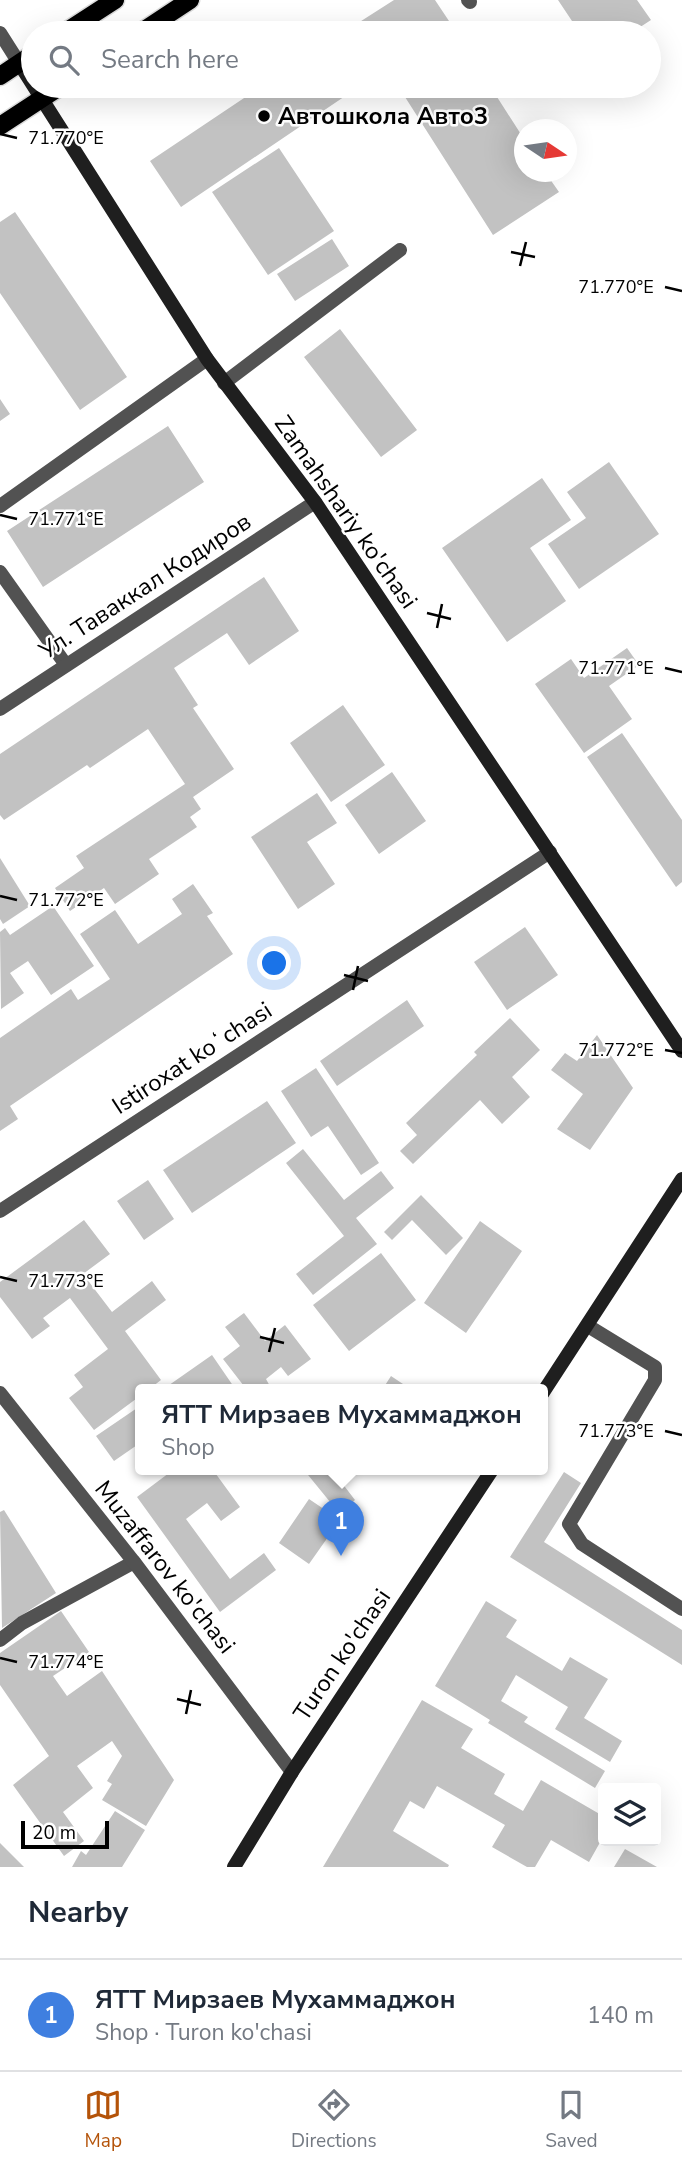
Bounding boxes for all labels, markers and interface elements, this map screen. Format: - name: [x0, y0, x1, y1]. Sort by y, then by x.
- search box: [21, 21, 661, 98]
- icon: search: [45, 41, 83, 79]
- text: Search here: [101, 42, 239, 77]
- place label: Автошкола Авто3: [278, 100, 488, 132]
- marker: Автошкола Авто3: [256, 108, 272, 124]
- north arrow: [514, 119, 577, 182]
- text: 71.770°E: [28, 126, 104, 150]
- text: 71.770°E: [578, 275, 654, 299]
- street label: Zamahshariy ko'chasi: [267, 409, 425, 615]
- street label: Ул. Таваккал Кодиров: [32, 505, 257, 667]
- text: 71.771°E: [28, 507, 104, 531]
- text: 71.771°E: [578, 656, 654, 680]
- text: 71.772°E: [28, 888, 104, 912]
- your location: [257, 946, 291, 980]
- street label: Istiroxat koʻchasi: [106, 994, 278, 1122]
- text: 71.772°E: [578, 1038, 654, 1062]
- text: 71.773°E: [28, 1269, 104, 1293]
- popup: [135, 1384, 548, 1475]
- text: ЯТТ Мирзаев Мухаммаджон: [161, 1397, 522, 1432]
- text: 71.773°E: [578, 1419, 654, 1443]
- text: Shop: [161, 1432, 215, 1463]
- street label: Muzaffarov ko'chasi: [87, 1474, 243, 1660]
- pin: 1: [318, 1498, 364, 1556]
- street label: Turon ko'chasi: [286, 1583, 398, 1727]
- text: 71.774°E: [28, 1650, 104, 1674]
- map controls: [598, 1783, 661, 1846]
- button: layers: [598, 1783, 661, 1846]
- scale bar: [21, 1818, 108, 1850]
- text: 20 m: [32, 1820, 76, 1846]
- text: Nearby: [28, 1892, 128, 1933]
- text: ЯТТ Мирзаев Мухаммаджон: [95, 1982, 455, 2017]
- text: 1: [44, 2000, 58, 2031]
- text: 140 m: [587, 2000, 654, 2031]
- text: Shop · Turon ko'chasi: [95, 2017, 312, 2048]
- tab: Map: [84, 2086, 122, 2154]
- tab: Directions: [291, 2086, 377, 2154]
- tab: Saved: [545, 2086, 598, 2154]

